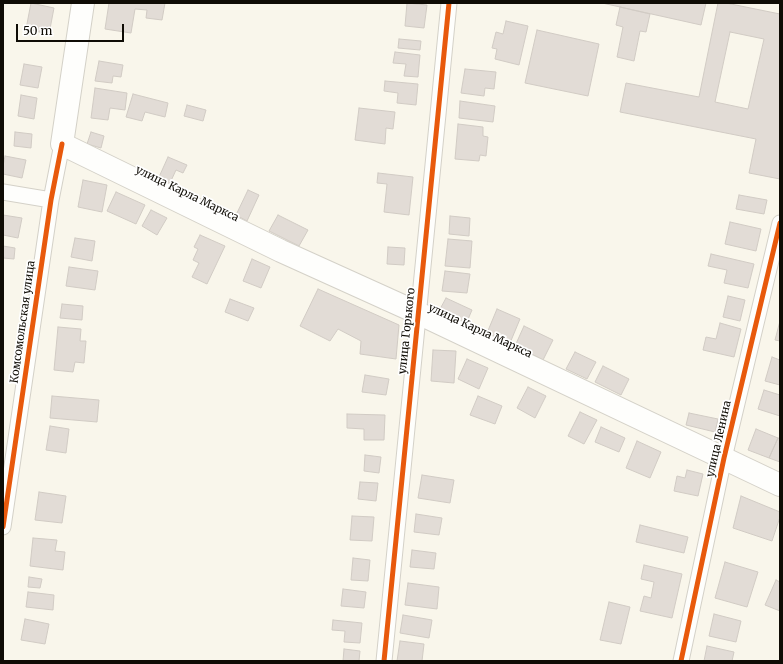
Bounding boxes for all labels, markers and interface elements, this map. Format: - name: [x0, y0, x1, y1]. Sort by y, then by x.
- scale bar: [18, 16, 126, 42]
- text: 50 m: [23, 23, 52, 38]
- street label: улица Карла Маркса: [133, 163, 241, 225]
- street label: Комсомольская улица: [8, 260, 38, 384]
- street label: улица Горького: [396, 287, 418, 375]
- street label: улица Карла Маркса: [426, 301, 534, 361]
- street label: улица Ленина: [704, 399, 734, 479]

